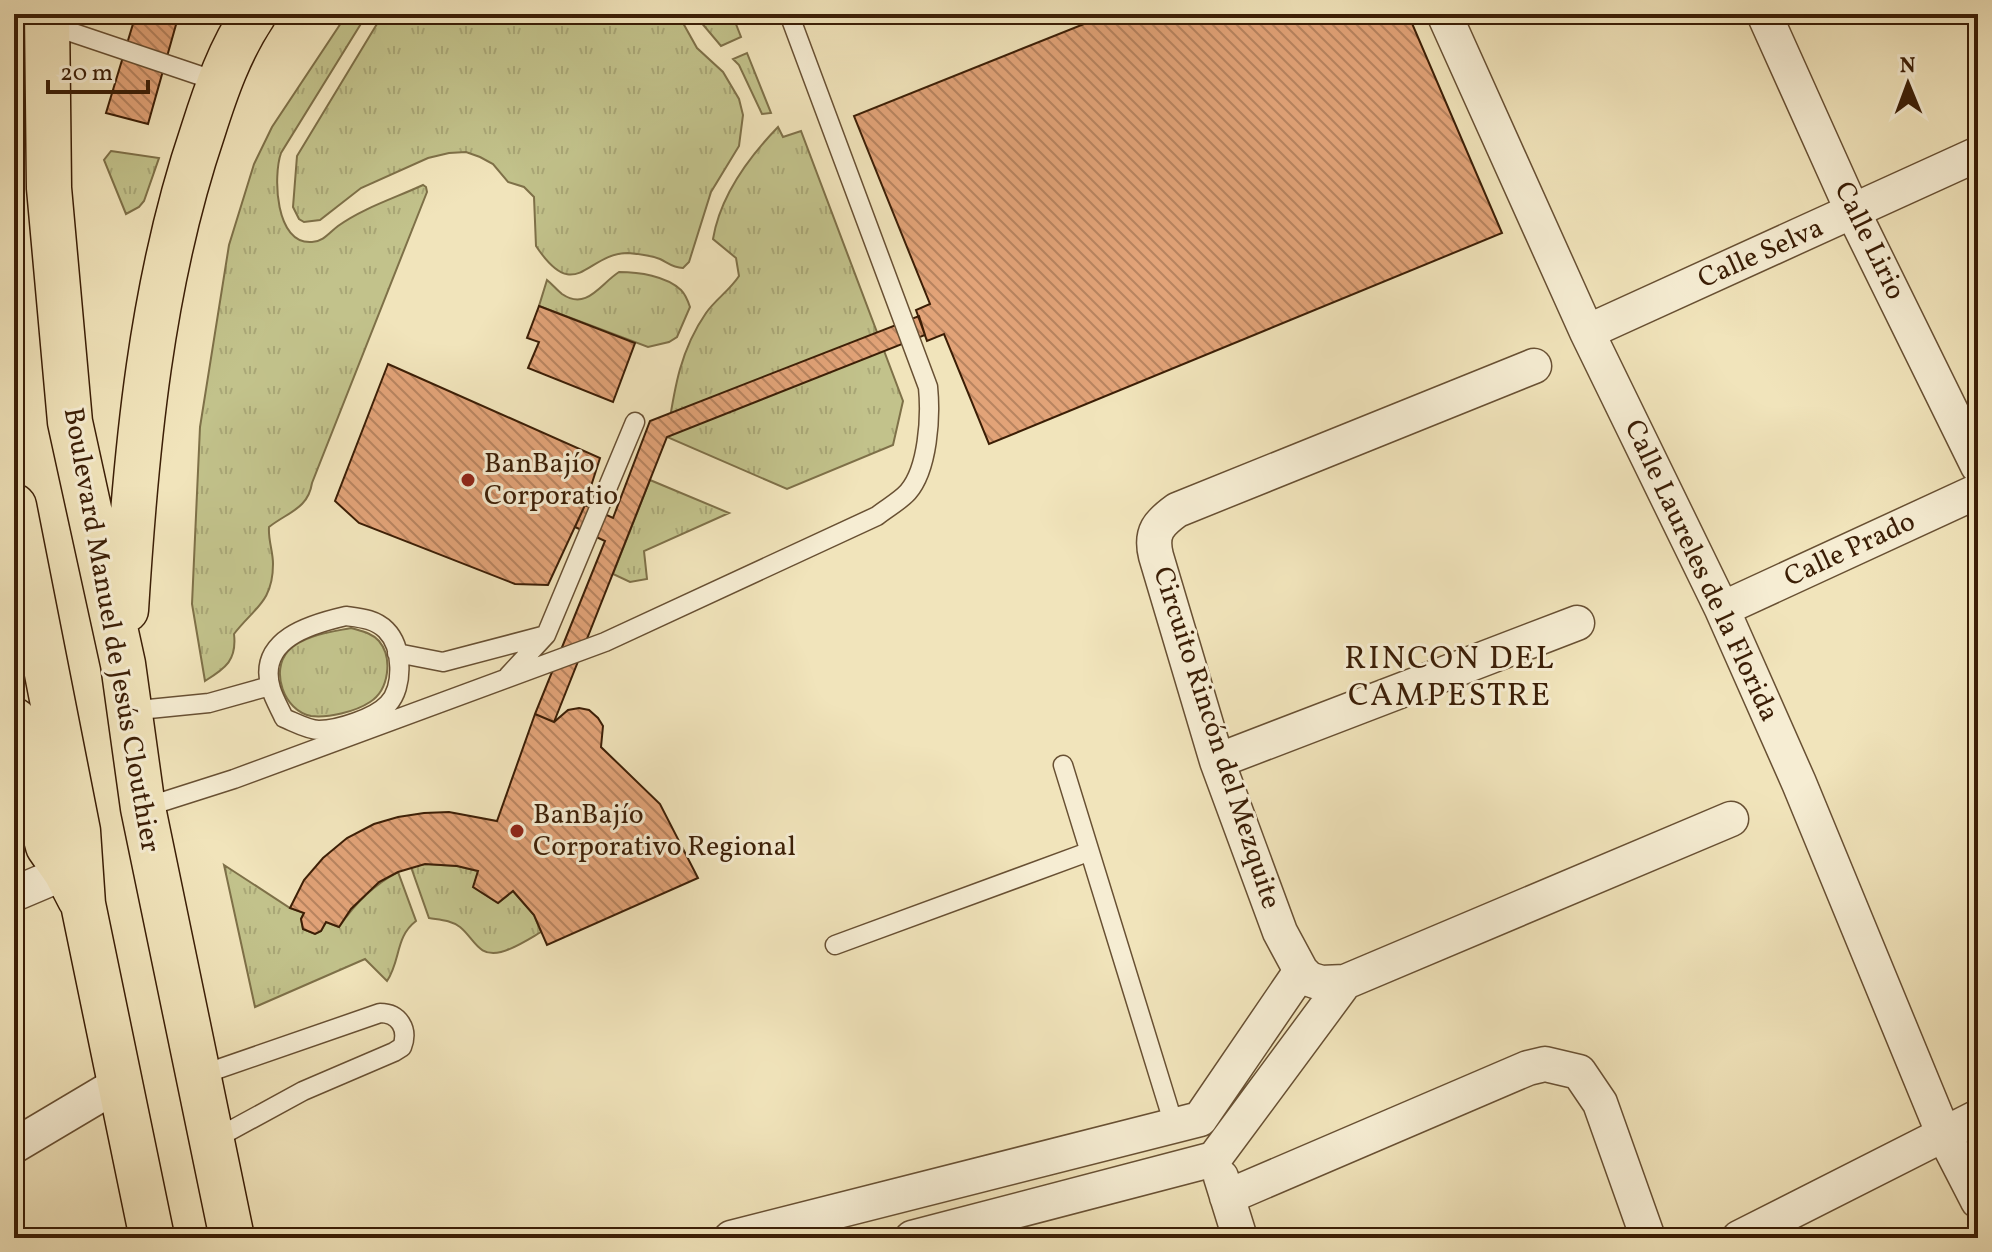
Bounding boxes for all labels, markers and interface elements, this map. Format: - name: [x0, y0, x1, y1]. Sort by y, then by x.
- scale bar: [48, 44, 148, 94]
- north arrow: [1868, 44, 1948, 124]
- text: N: [1899, 51, 1916, 82]
- text: 20 m: [60, 57, 113, 91]
- street label: Calle Lirio: [1824, 175, 1914, 307]
- street label: Calle Selva: [1692, 209, 1830, 299]
- street label: Boulevard Manuel de Jesús Clouthier: [53, 405, 169, 856]
- street label: Calle Laureles de la Florida: [1614, 414, 1788, 728]
- place label: BanBajío Corporatio: [484, 445, 618, 516]
- marker: BanBajío Corporatio: [459, 471, 477, 489]
- street label: Calle Prado: [1778, 503, 1922, 597]
- street label: Circuito Rincón del Mezquite: [1142, 562, 1290, 914]
- district label: RINCON DEL CAMPESTRE: [1344, 638, 1556, 719]
- place label: BanBajío Corporativo Regional: [533, 796, 796, 867]
- marker: BanBajío Corporativo Regional: [508, 822, 526, 840]

